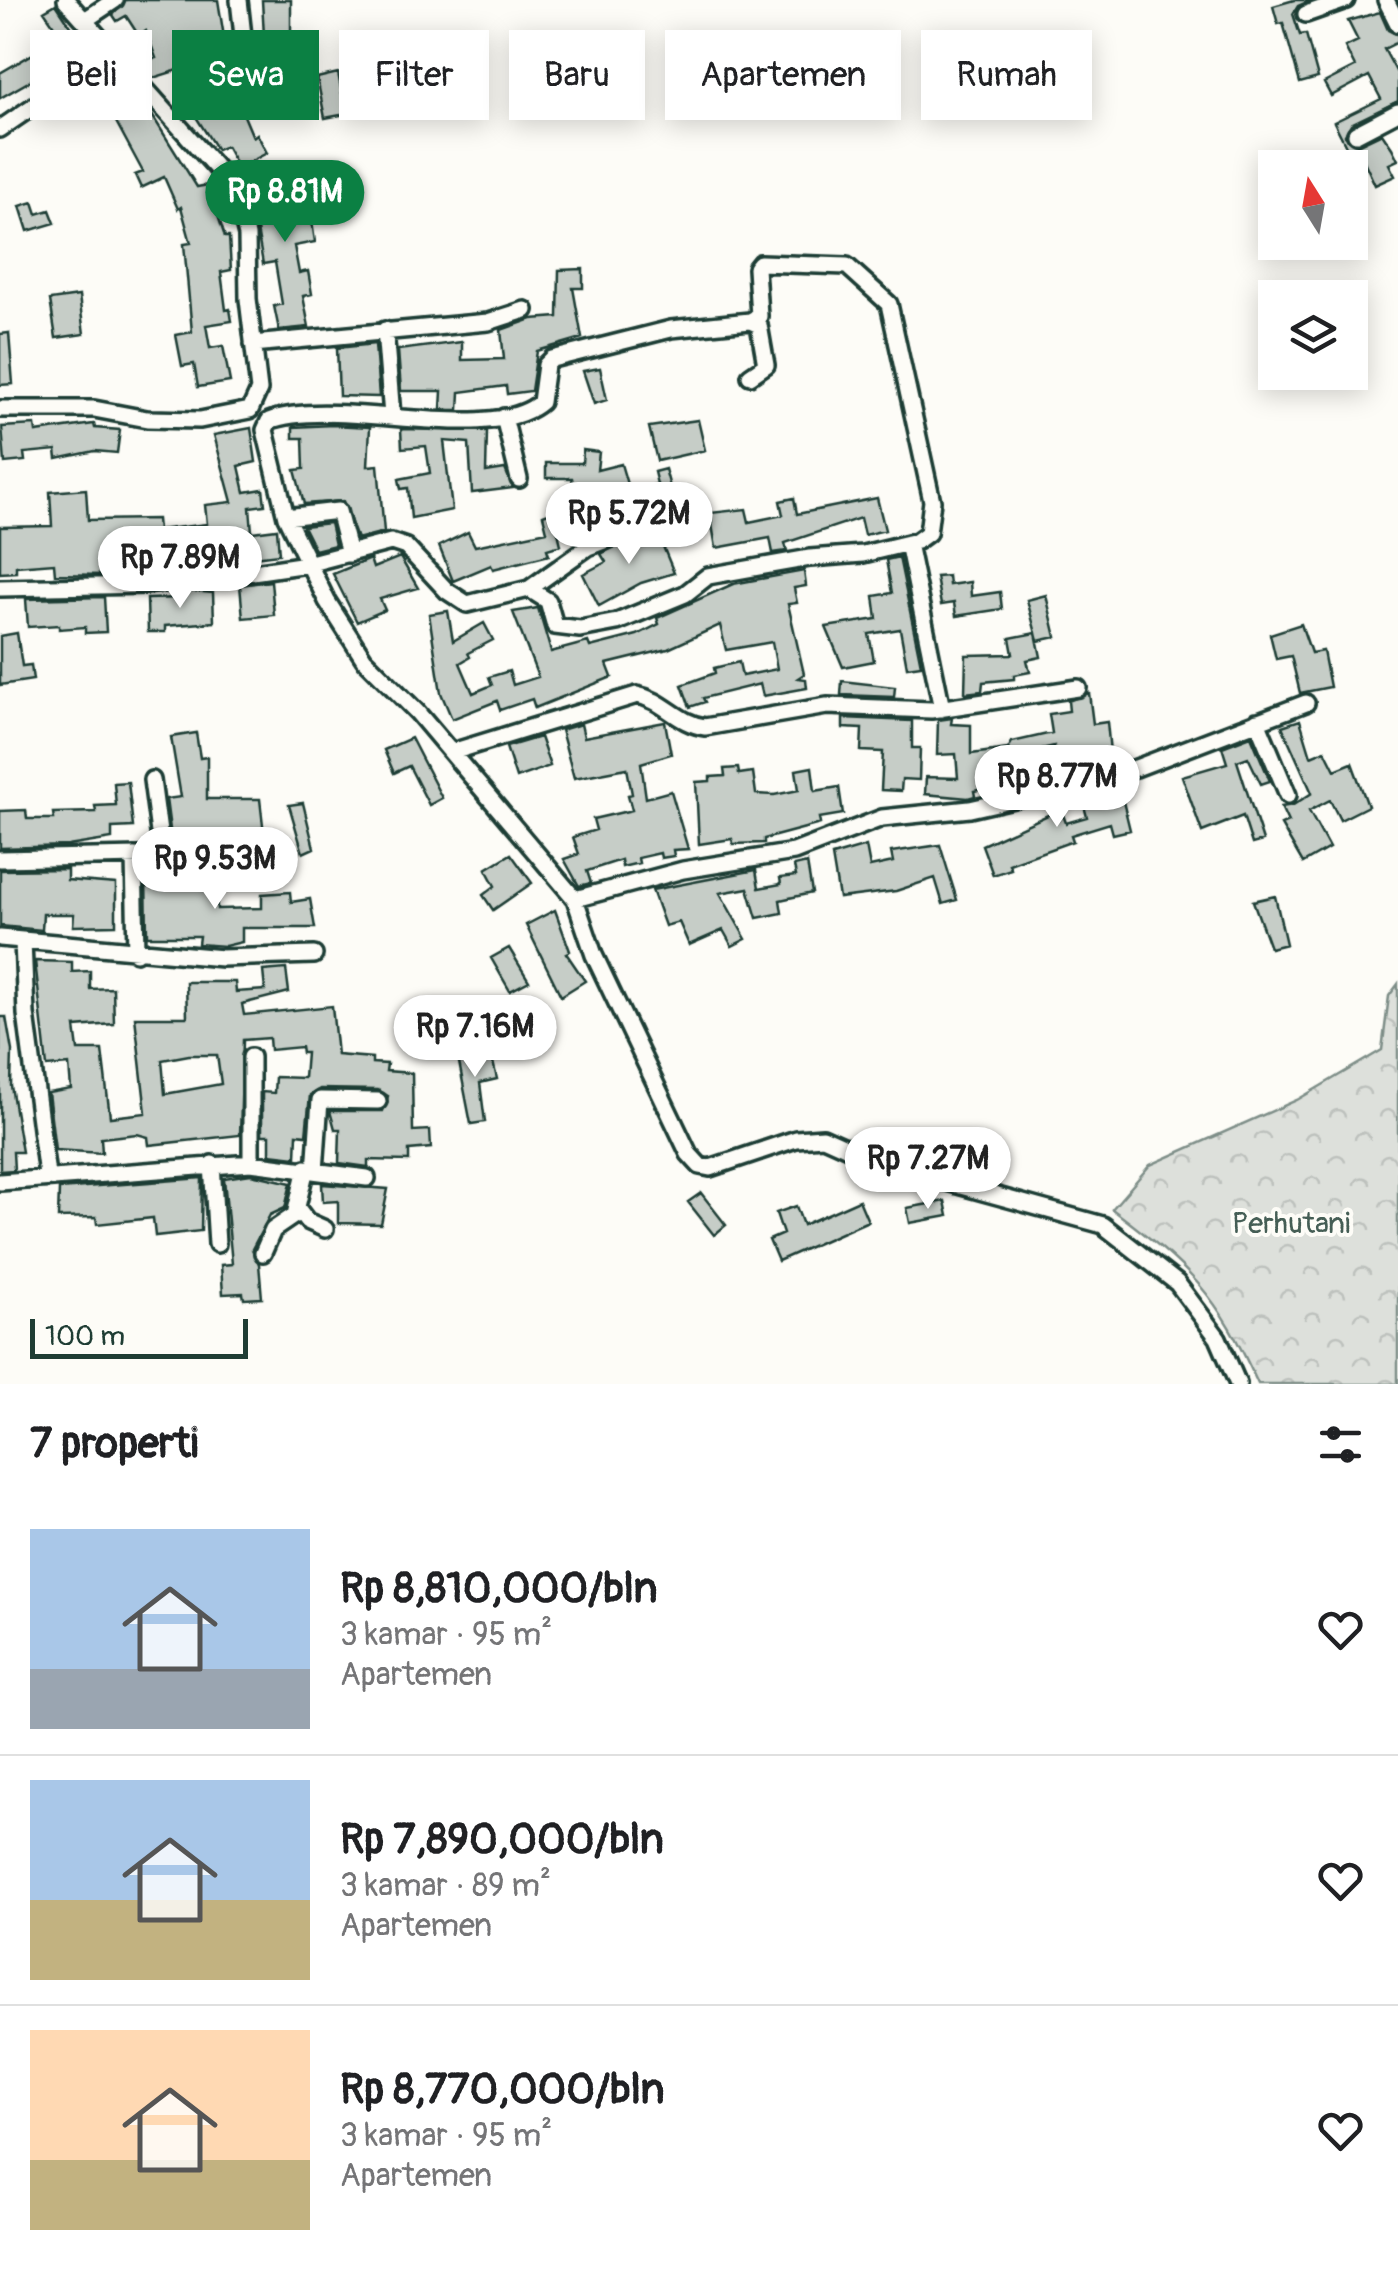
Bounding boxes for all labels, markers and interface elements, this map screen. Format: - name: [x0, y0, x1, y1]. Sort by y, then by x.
- chip: Beli: [30, 30, 152, 120]
- chip: Sewa: [172, 30, 319, 120]
- chip: Filter: [339, 30, 489, 120]
- chip: Baru: [509, 30, 645, 120]
- chip: Apartemen: [665, 30, 901, 120]
- chip: Rumah: [921, 30, 1092, 120]
- north arrow: [1258, 150, 1368, 260]
- map controls: [1258, 150, 1368, 390]
- pin: Rp 8.81M: [182, 160, 388, 245]
- text: Rp 8.81M: [227, 172, 343, 212]
- button: layers: [1258, 280, 1368, 390]
- pin: Rp 5.72M: [526, 482, 732, 567]
- text: Rp 5.72M: [568, 494, 690, 534]
- pin: Rp 7.89M: [77, 526, 283, 611]
- text: Rp 7.89M: [120, 538, 240, 578]
- pin: Rp 8.77M: [954, 745, 1160, 830]
- text: Rp 8.77M: [997, 757, 1117, 797]
- pin: Rp 9.53M: [112, 827, 318, 912]
- text: Rp 9.53M: [154, 839, 276, 879]
- pin: Rp 7.16M: [372, 995, 578, 1080]
- text: Rp 7.16M: [416, 1007, 534, 1047]
- pin: Rp 7.27M: [825, 1127, 1031, 1212]
- text: Rp 7.27M: [867, 1139, 989, 1179]
- park label: Perhutani: [1232, 1205, 1350, 1242]
- scale bar: [30, 1314, 248, 1358]
- text: 100 m: [45, 1319, 125, 1354]
- icon: filters: [1313, 1417, 1368, 1472]
- text: 7 properti: [30, 1418, 198, 1470]
- text: Rp 8,810,000/bln: [340, 1563, 658, 1615]
- icon: home: [110, 1569, 230, 1689]
- icon: heart: [1313, 1602, 1368, 1657]
- text: 3 kamar · 95 m²: [340, 1615, 552, 1655]
- text: Apartemen: [340, 1655, 492, 1695]
- text: Rp 7,890,000/bln: [340, 1814, 664, 1866]
- icon: home: [110, 1820, 230, 1940]
- icon: heart: [1313, 1853, 1368, 1908]
- text: 3 kamar · 89 m²: [340, 1866, 551, 1906]
- text: Apartemen: [340, 1906, 492, 1946]
- text: Rp 8,770,000/bln: [340, 2064, 664, 2116]
- icon: home: [110, 2070, 230, 2190]
- icon: heart: [1313, 2103, 1368, 2158]
- text: 3 kamar · 95 m²: [340, 2116, 552, 2156]
- text: Apartemen: [340, 2156, 492, 2196]

